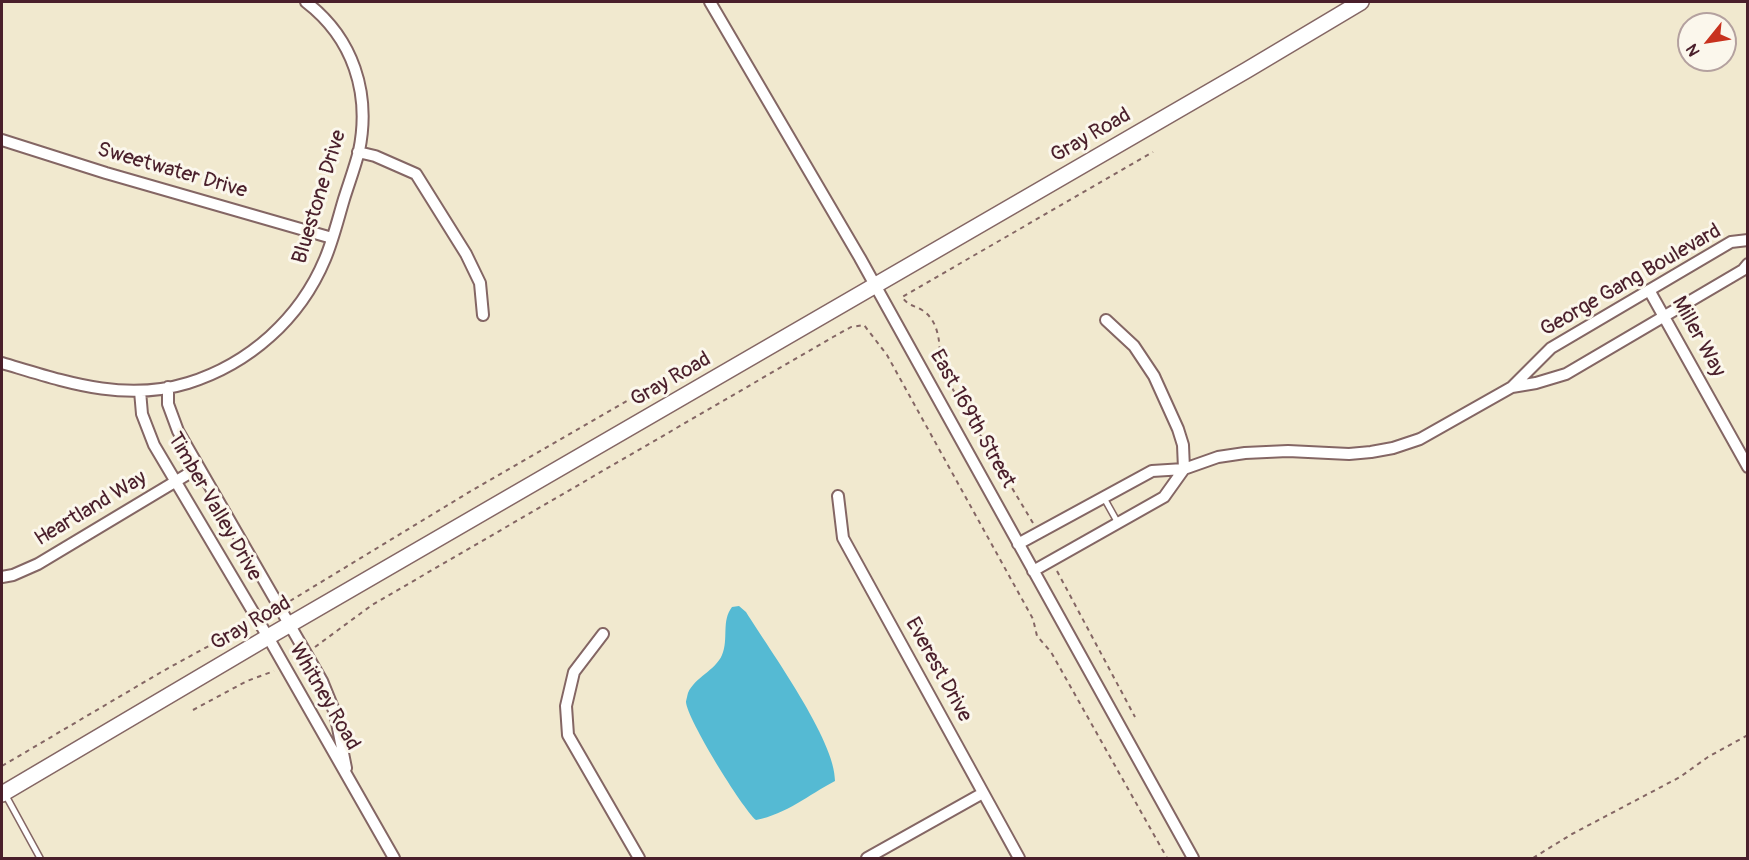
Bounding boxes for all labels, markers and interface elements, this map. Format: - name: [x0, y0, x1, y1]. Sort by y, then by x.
- north arrow: [1677, 12, 1737, 72]
- text: N: [1682, 40, 1705, 60]
- street label: Gray Road: [1047, 103, 1135, 169]
- street label: Bluestone Drive: [288, 127, 352, 267]
- street label: Sweetwater Drive: [94, 138, 250, 204]
- street label: George Gang Boulevard: [1536, 219, 1726, 343]
- street label: Miller Way: [1666, 292, 1730, 382]
- street label: East 169th Street: [924, 345, 1020, 493]
- street label: Gray Road: [627, 347, 715, 413]
- street label: Timber Valley Drive: [161, 428, 267, 586]
- street label: Heartland Way: [30, 466, 152, 552]
- street label: Gray Road: [207, 591, 295, 657]
- street label: Everest Drive: [899, 613, 977, 727]
- street label: Whitney Road: [283, 639, 365, 755]

